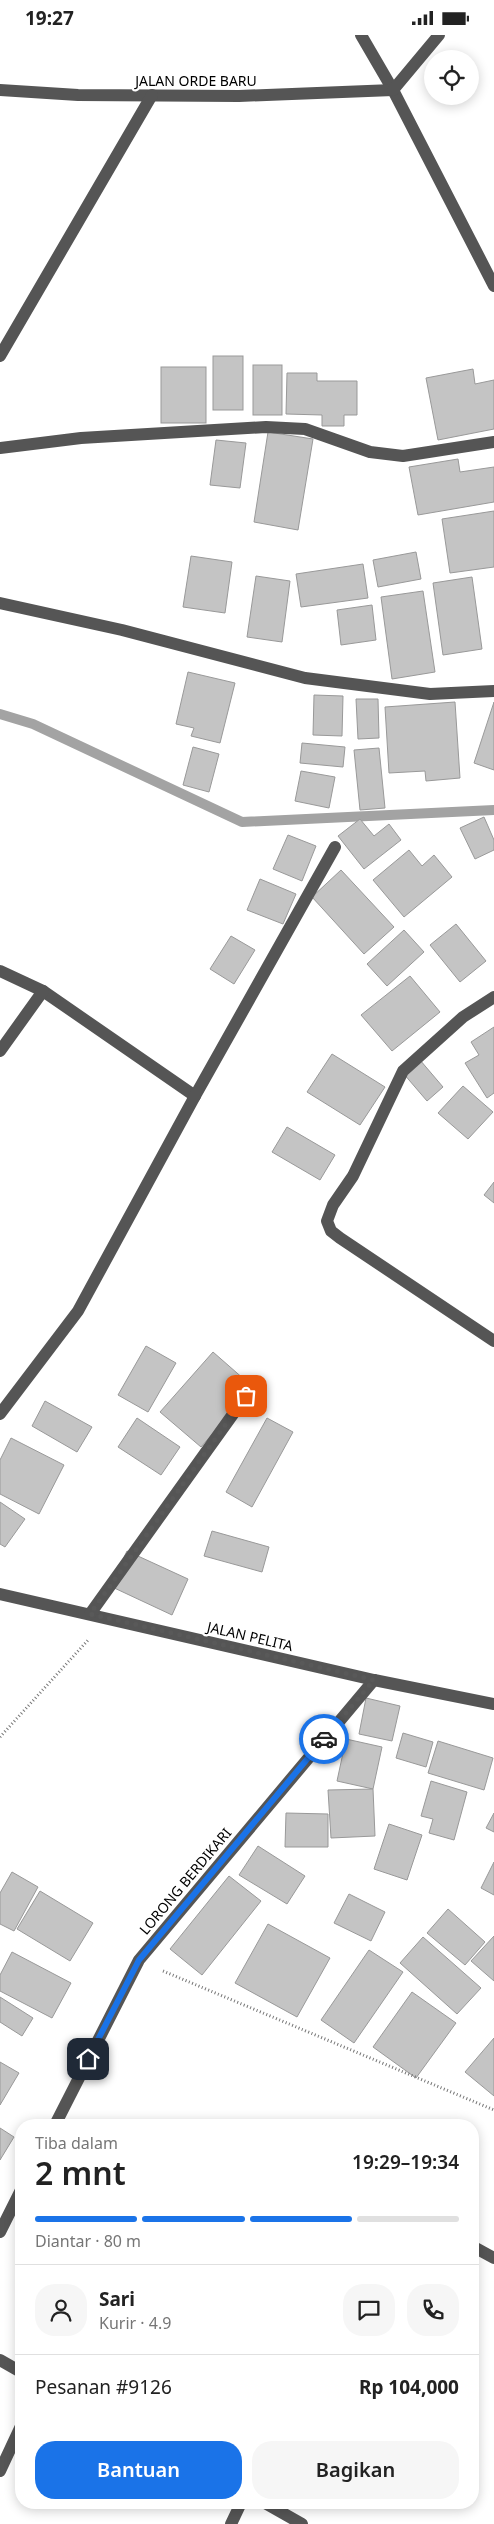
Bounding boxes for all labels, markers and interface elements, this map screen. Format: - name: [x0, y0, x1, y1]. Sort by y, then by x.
- text: 19:27: [25, 5, 74, 31]
- map controls: [424, 50, 479, 105]
- button: locate: [424, 50, 479, 105]
- street label: JALAN ORDE BARU: [133, 71, 257, 90]
- pin: [225, 1375, 267, 1417]
- icon: bag: [232, 1382, 260, 1410]
- street label: JALAN PELITA: [203, 1616, 295, 1655]
- courier: [299, 1714, 349, 1764]
- icon: car: [310, 1725, 338, 1753]
- street label: LORONG BERDIKARI: [135, 1823, 235, 1938]
- pin: [67, 2038, 109, 2080]
- icon: home: [74, 2045, 102, 2073]
- text: Tiba dalam: [35, 2132, 118, 2154]
- text: 19:29–19:34: [352, 2149, 459, 2175]
- text: 2 mnt: [35, 2151, 126, 2194]
- text: Diantar · 80 m: [35, 2230, 141, 2252]
- button: person: [35, 2284, 87, 2336]
- button: chat: [343, 2284, 395, 2336]
- button: phone: [407, 2284, 459, 2336]
- text: Sari: [99, 2286, 135, 2312]
- text: Kurir · 4.9: [99, 2312, 171, 2334]
- text: Pesanan #9126: [35, 2374, 172, 2400]
- text: Rp 104,000: [359, 2374, 459, 2400]
- button: Bantuan: [35, 2441, 242, 2499]
- button: Bagikan: [252, 2441, 459, 2499]

